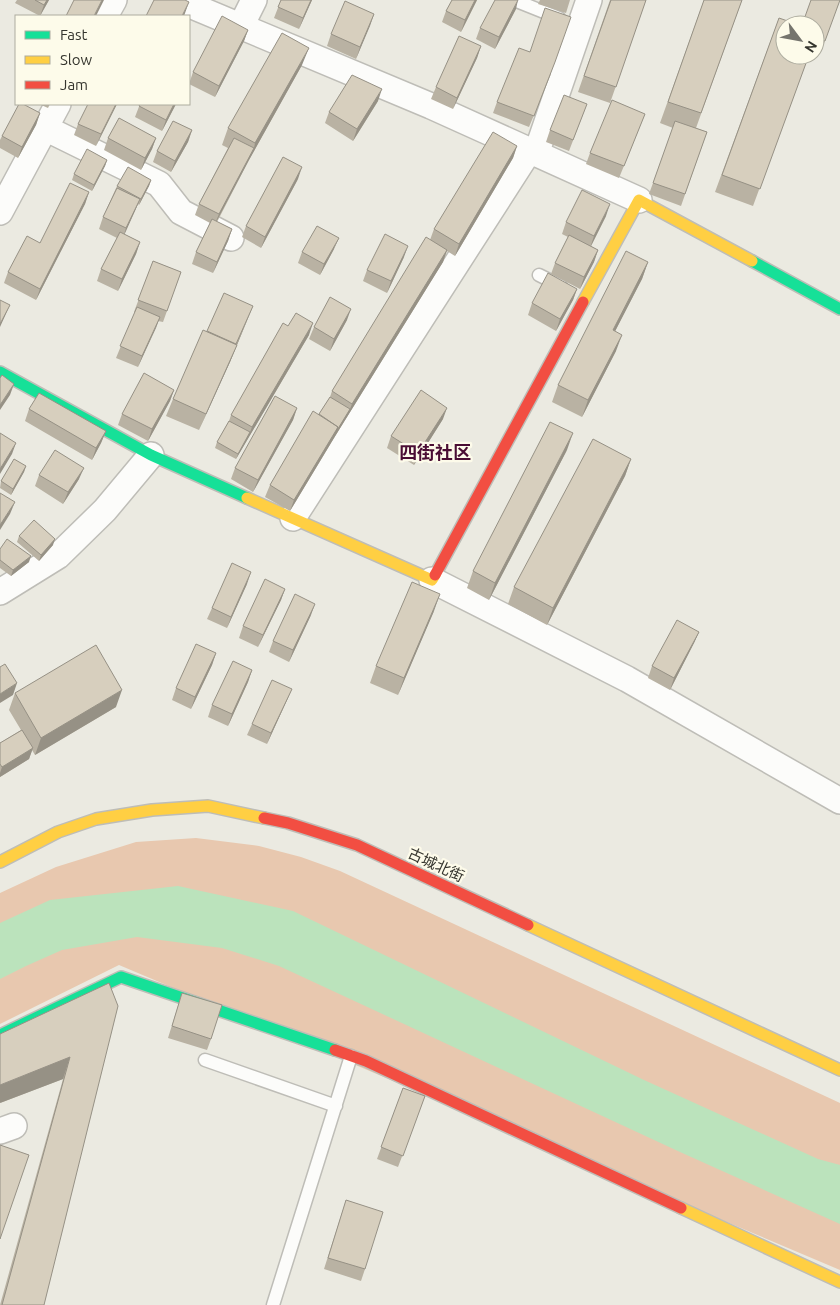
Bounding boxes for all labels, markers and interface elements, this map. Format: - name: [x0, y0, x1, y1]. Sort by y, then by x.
- legend: [15, 15, 190, 105]
- north arrow: [775, 15, 825, 65]
- text: Fast: [60, 26, 88, 43]
- text: N: [801, 38, 821, 56]
- text: Slow: [60, 51, 93, 68]
- text: Jam: [60, 76, 88, 93]
- district label: 四街社区: [399, 442, 471, 462]
- street label: 古城北街: [405, 844, 467, 885]

